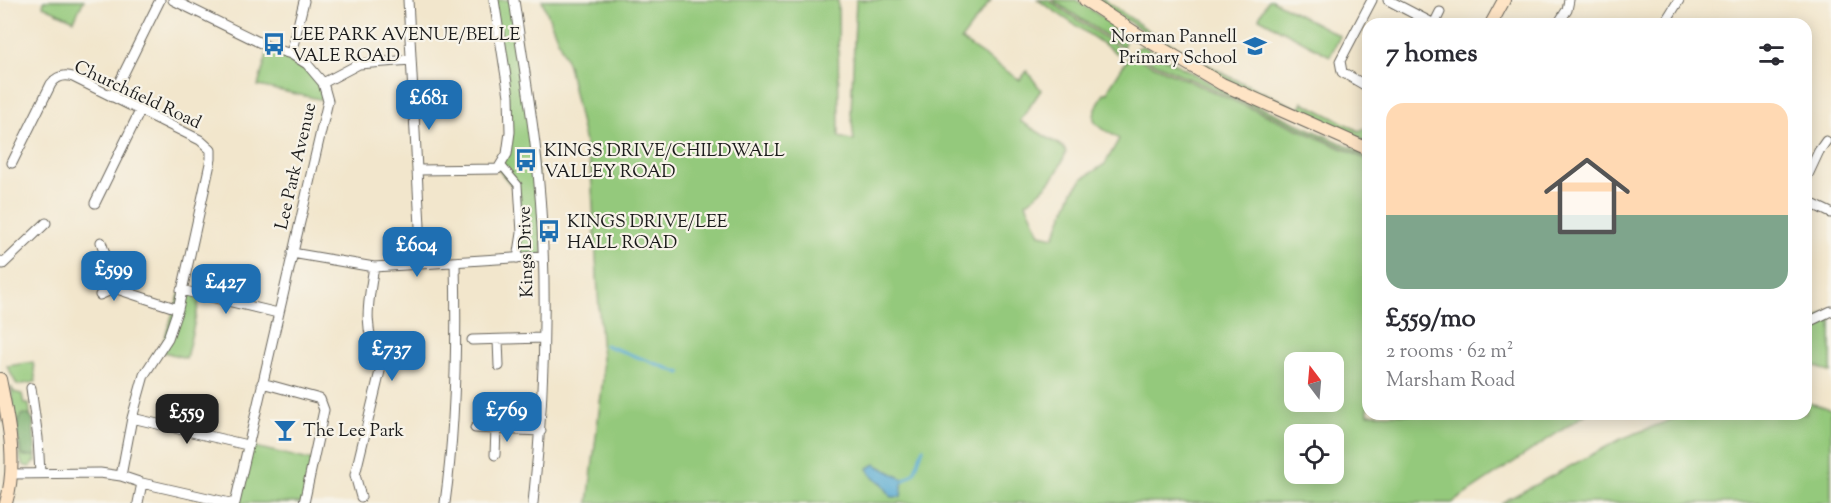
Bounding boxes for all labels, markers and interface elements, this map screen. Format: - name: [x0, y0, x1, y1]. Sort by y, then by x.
- place label: LEE PARK AVENUE/BELLE VALE ROAD: [292, 23, 521, 70]
- place label: Norman Pannell Primary School: [1111, 25, 1237, 72]
- bus stop icon: LEE PARK AVENUE/BELLE VALE ROAD: [261, 31, 287, 57]
- school or university icon: Norman Pannell Primary School: [1242, 33, 1268, 59]
- text: 7 homes: [1386, 36, 1477, 73]
- icon: filters: [1755, 38, 1788, 71]
- street label: Churchfield Road: [69, 55, 205, 137]
- pin: £681: [393, 80, 465, 131]
- text: £681: [410, 85, 448, 114]
- street label: Lee Park Avenue: [270, 100, 324, 233]
- place label: KINGS DRIVE/CHILDWALL VALLEY ROAD: [544, 139, 785, 186]
- icon: home: [1533, 142, 1641, 250]
- bus stop icon: KINGS DRIVE/CHILDWALL VALLEY ROAD: [513, 147, 539, 173]
- street label: Kings Drive: [512, 206, 542, 298]
- place label: KINGS DRIVE/LEE HALL ROAD: [567, 210, 728, 257]
- bus stop icon: KINGS DRIVE/LEE HALL ROAD: [536, 218, 562, 244]
- pin: £604: [381, 227, 453, 278]
- text: £604: [397, 232, 437, 261]
- pin: £599: [78, 251, 150, 302]
- text: £599: [95, 256, 133, 285]
- pin: £427: [190, 264, 262, 315]
- text: £427: [206, 269, 246, 298]
- text: £559/mo: [1386, 301, 1476, 338]
- pin: £737: [356, 331, 428, 382]
- text: £737: [372, 336, 412, 365]
- text: 2 rooms · 62 m²: [1386, 338, 1514, 367]
- north arrow: [1284, 352, 1344, 412]
- map controls: [1284, 352, 1344, 484]
- text: Marsham Road: [1386, 367, 1515, 396]
- pin: £769: [471, 392, 543, 443]
- pin: £559: [151, 394, 223, 445]
- text: £769: [487, 397, 527, 426]
- text: £559: [170, 399, 204, 428]
- bar icon: The Lee Park: [272, 417, 298, 443]
- place label: The Lee Park: [303, 419, 404, 445]
- button: locate: [1284, 424, 1344, 484]

